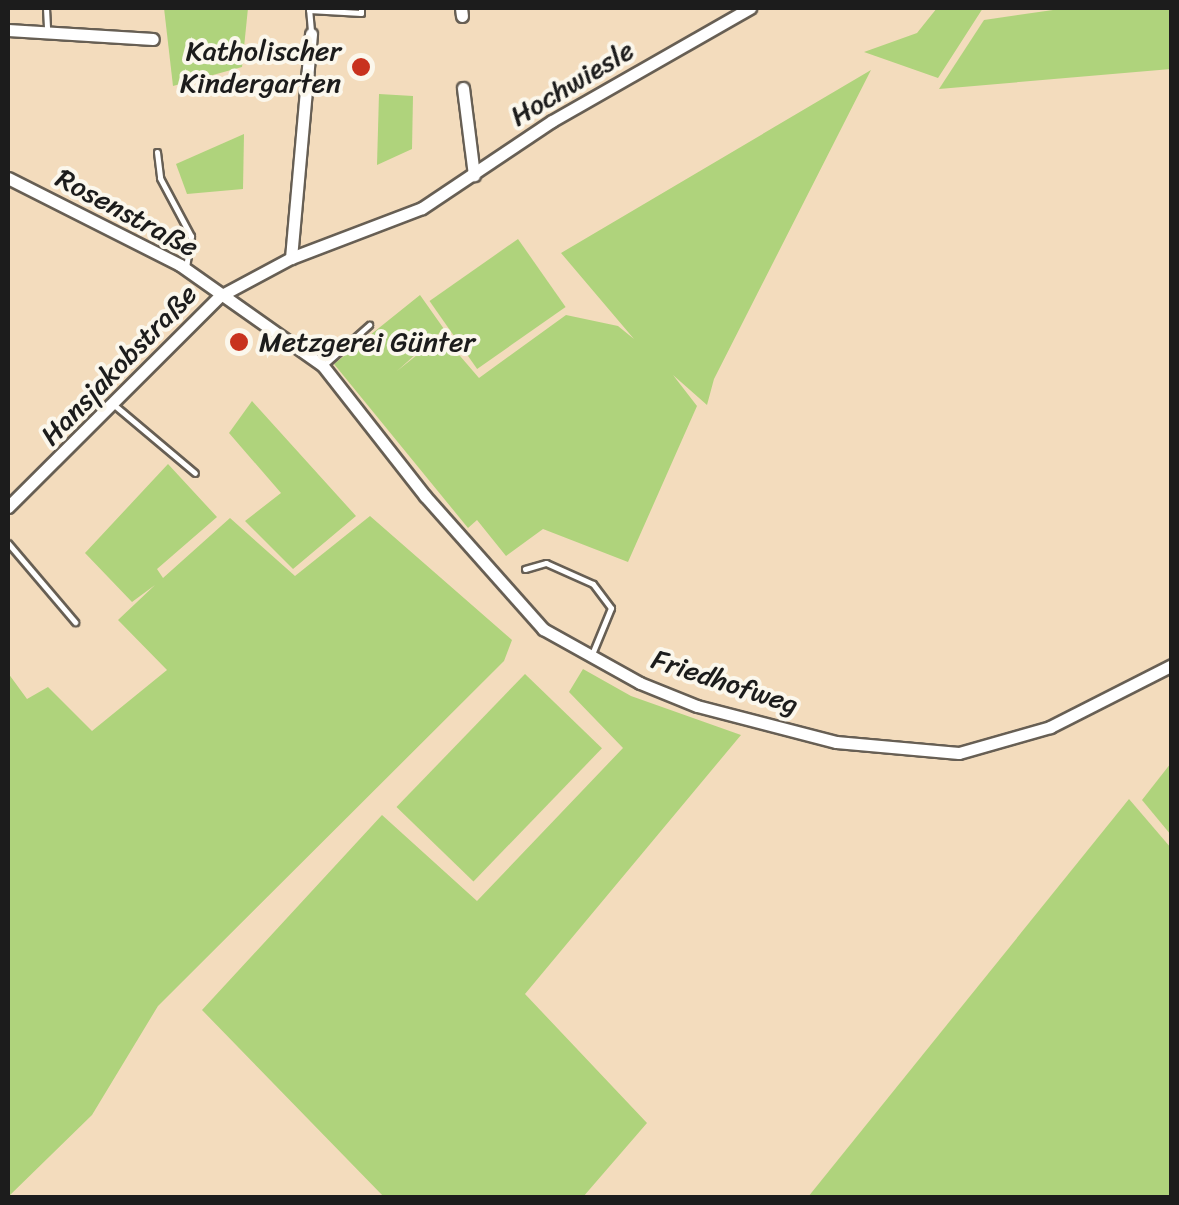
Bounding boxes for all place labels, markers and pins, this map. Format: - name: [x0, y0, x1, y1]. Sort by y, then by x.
- place label: Katholischer Kindergarten: [180, 34, 341, 100]
- marker: Katholischer Kindergarten: [350, 56, 372, 78]
- place label: Metzgerei Günter: [259, 325, 476, 359]
- marker: Metzgerei Günter: [228, 331, 250, 353]

